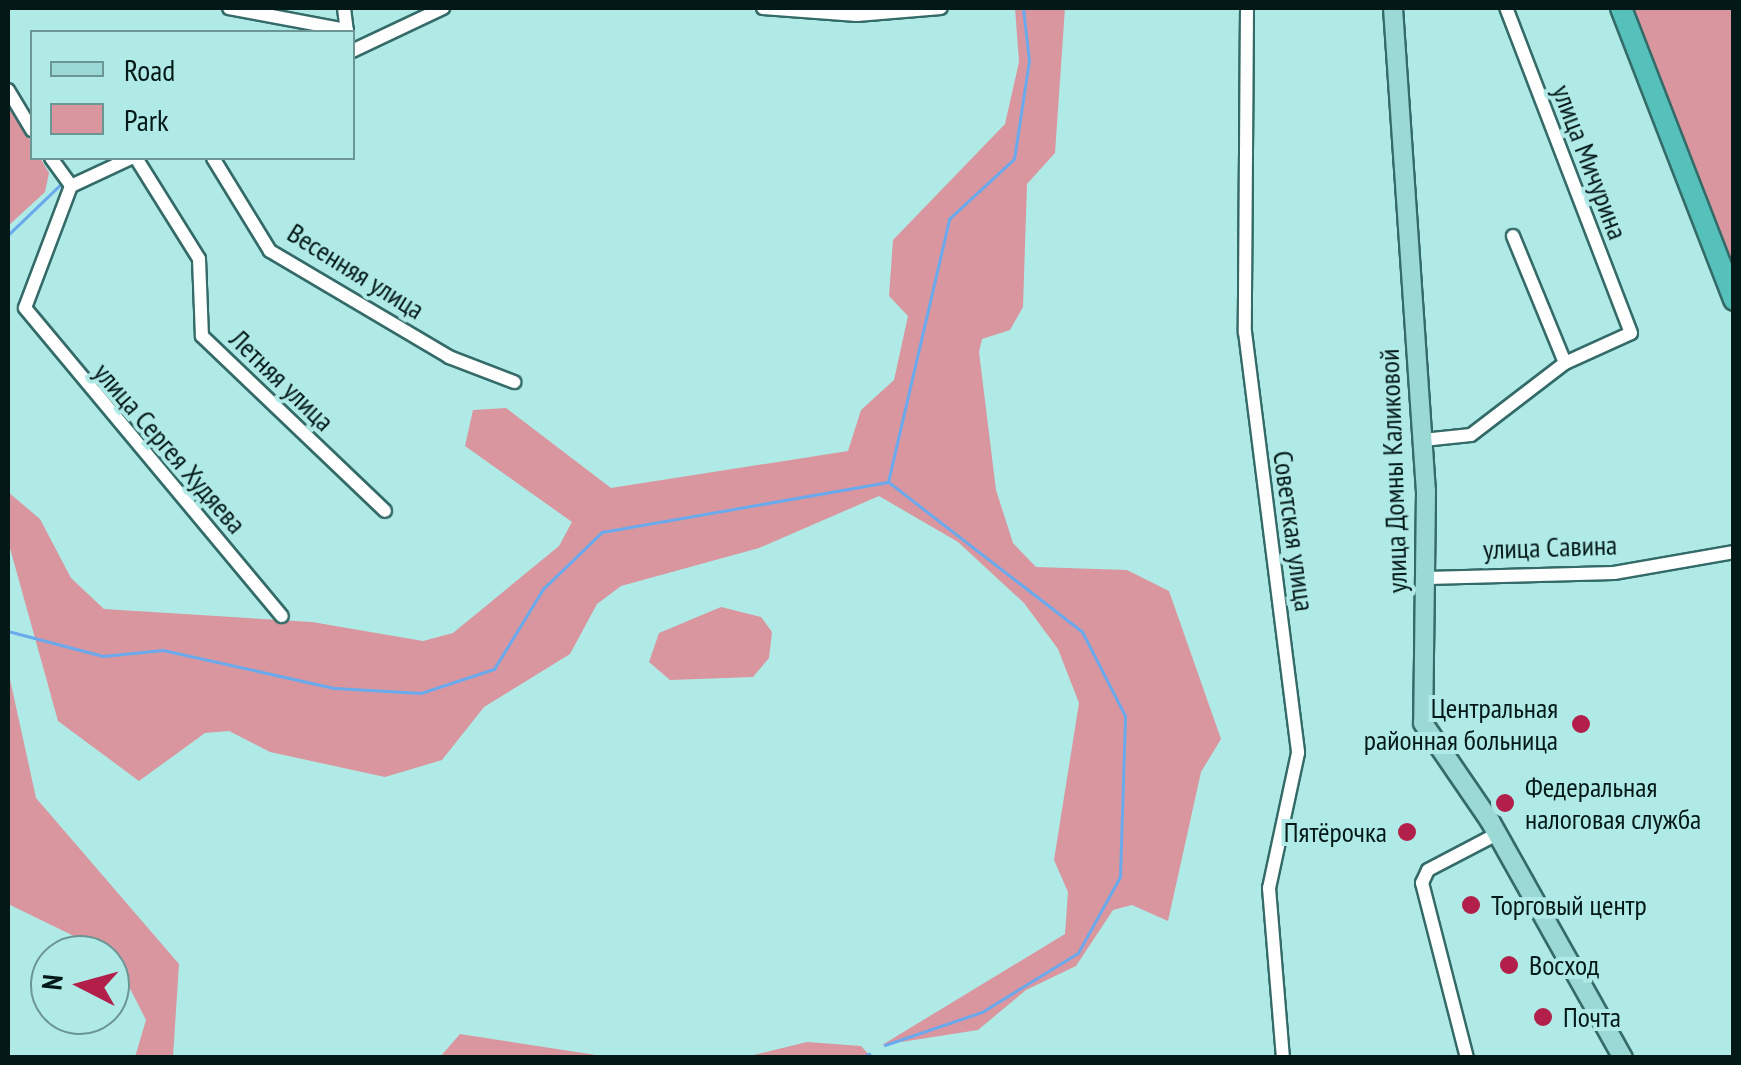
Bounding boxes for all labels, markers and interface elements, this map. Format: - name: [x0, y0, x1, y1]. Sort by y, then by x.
- legend: [30, 30, 355, 160]
- text: Road: [124, 50, 175, 89]
- street label: улица Мичурина: [1545, 80, 1635, 244]
- text: Park: [124, 100, 169, 139]
- street label: Весенняя улица: [281, 216, 431, 326]
- street label: Летняя улица: [223, 322, 341, 438]
- street label: улица Домны Каликовой: [1372, 348, 1414, 594]
- street label: улица Сергея Худяева: [87, 356, 253, 540]
- street label: Советская улица: [1266, 449, 1322, 613]
- street label: улица Савина: [1482, 528, 1618, 566]
- place label: Центральная районная больница: [1364, 691, 1558, 757]
- marker: Центральная районная больница: [1568, 711, 1594, 737]
- place label: Федеральная налоговая служба: [1525, 770, 1701, 836]
- marker: Федеральная налоговая служба: [1494, 792, 1516, 814]
- place label: Пятёрочка: [1284, 815, 1387, 849]
- marker: Пятёрочка: [1396, 821, 1418, 843]
- place label: Торговый центр: [1491, 888, 1647, 922]
- marker: Торговый центр: [1460, 894, 1482, 916]
- north arrow: [30, 935, 130, 1035]
- place label: Восход: [1529, 948, 1599, 982]
- marker: Восход: [1498, 954, 1520, 976]
- text: N: [32, 973, 71, 991]
- place label: Почта: [1563, 1000, 1621, 1034]
- marker: Почта: [1532, 1006, 1554, 1028]

